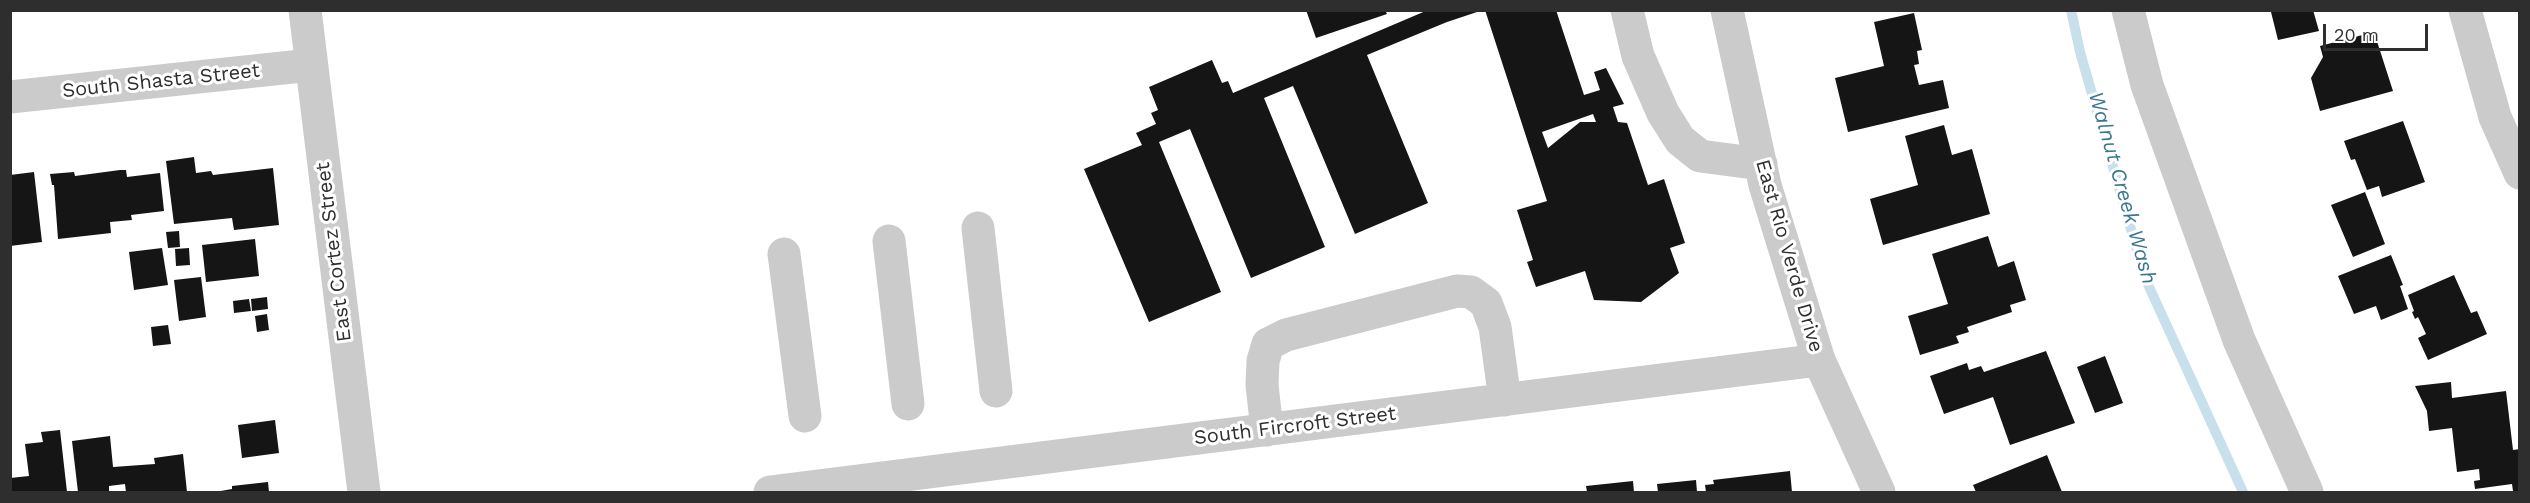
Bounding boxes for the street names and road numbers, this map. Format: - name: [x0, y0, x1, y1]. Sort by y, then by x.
- street label: South Shasta Street: [61, 59, 261, 103]
- street label: East Rio Verde Drive: [1750, 157, 1828, 355]
- street label: East Cortez Street: [311, 161, 357, 343]
- street label: South Fircroft Street: [1193, 402, 1397, 450]

